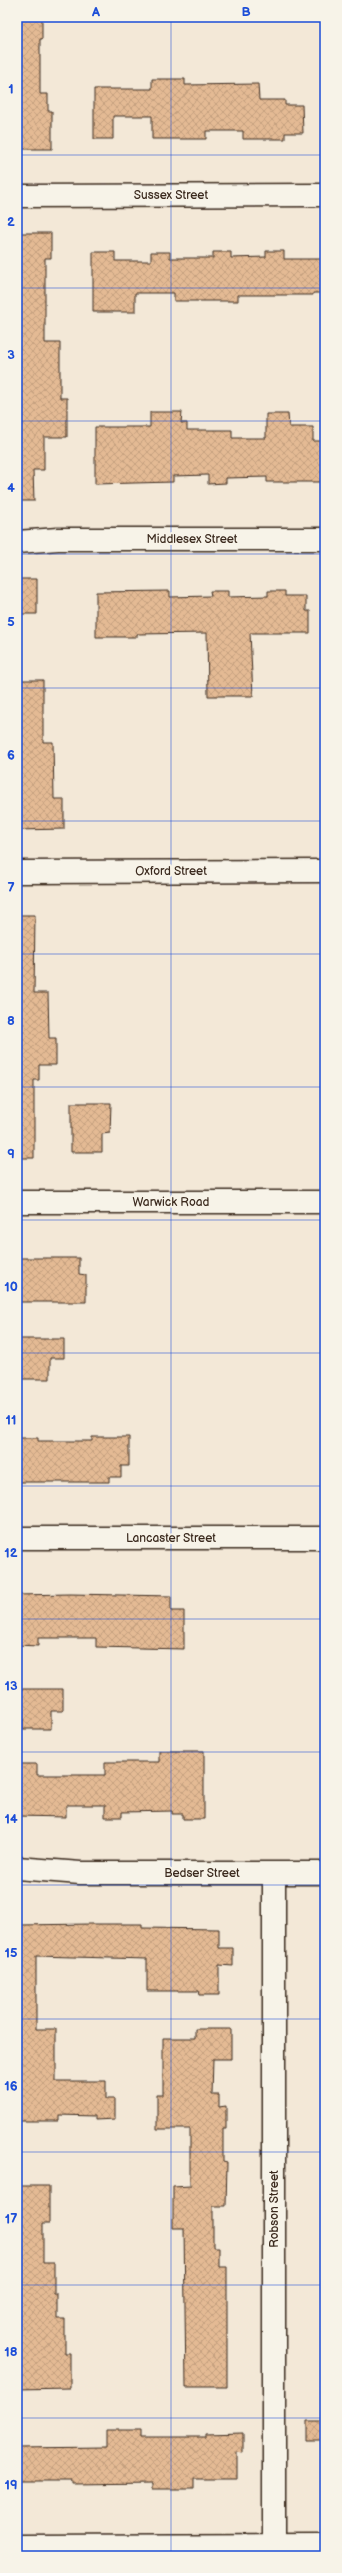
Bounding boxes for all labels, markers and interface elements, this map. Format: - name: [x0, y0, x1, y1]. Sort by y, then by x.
- text: A: [91, 4, 100, 20]
- text: B: [241, 4, 251, 20]
- text: 1: [8, 81, 14, 97]
- street label: Sussex Street: [134, 188, 208, 203]
- text: 2: [7, 214, 15, 230]
- text: 3: [7, 347, 15, 363]
- text: 4: [7, 480, 15, 496]
- street label: Middlesex Street: [146, 532, 238, 547]
- text: 5: [7, 614, 15, 630]
- text: 6: [7, 747, 15, 763]
- street label: Oxford Street: [135, 864, 207, 879]
- text: 7: [7, 880, 15, 896]
- text: 8: [7, 1013, 15, 1029]
- text: 9: [7, 1146, 15, 1162]
- street label: Warwick Road: [133, 1195, 210, 1210]
- text: 10: [4, 1279, 18, 1295]
- text: 11: [6, 1412, 16, 1428]
- street label: Lancaster Street: [126, 1531, 216, 1546]
- text: 12: [4, 1545, 18, 1561]
- text: 13: [4, 1678, 18, 1694]
- text: 14: [4, 1811, 18, 1827]
- street label: Bedser Street: [164, 1866, 240, 1881]
- text: 15: [5, 1945, 18, 1961]
- text: 16: [4, 2078, 18, 2094]
- street label: Robson Street: [267, 2170, 282, 2248]
- text: 17: [5, 2211, 17, 2227]
- text: 18: [4, 2344, 18, 2360]
- text: 19: [4, 2477, 18, 2493]

